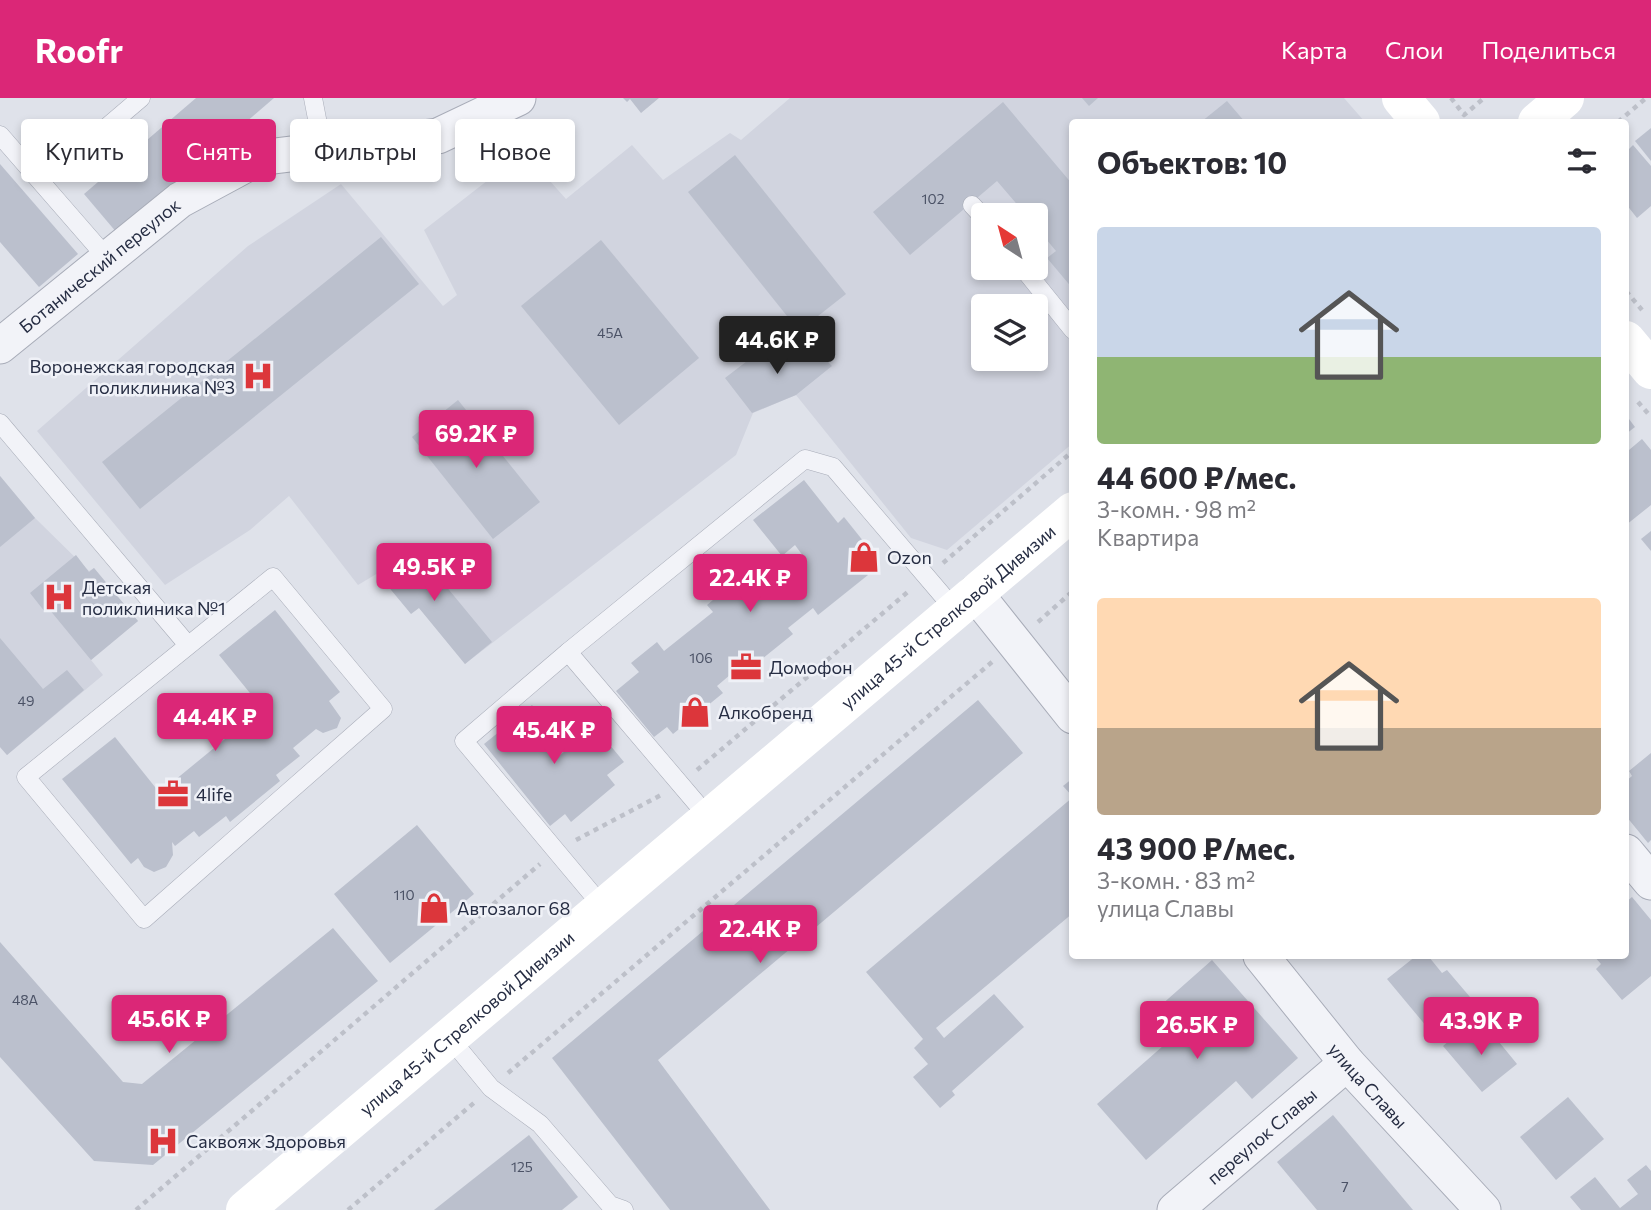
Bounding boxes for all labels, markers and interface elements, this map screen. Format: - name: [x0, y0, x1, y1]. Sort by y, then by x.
- text: Roofr: [35, 29, 123, 70]
- text: Карта: [1281, 35, 1347, 64]
- text: Слои: [1385, 35, 1443, 64]
- text: Поделиться: [1481, 35, 1616, 64]
- chip: Купить: [21, 119, 148, 182]
- chip: Снять: [162, 119, 276, 182]
- chip: Фильтры: [290, 119, 441, 182]
- chip: Новое: [455, 119, 575, 182]
- icon: filters: [1563, 142, 1601, 180]
- text: Объектов: 10: [1097, 143, 1287, 180]
- house number: 102: [922, 190, 945, 207]
- street label: Ботанический переулок: [14, 193, 185, 337]
- north arrow: [971, 203, 1048, 280]
- map controls: [971, 203, 1048, 371]
- icon: home: [1286, 272, 1412, 398]
- button: layers: [971, 294, 1048, 371]
- pin: 44.6K ₽: [712, 316, 842, 376]
- house number: 45А: [597, 324, 623, 341]
- text: 44.6K ₽: [735, 325, 819, 353]
- place label: Воронежская городская поликлиника №3: [29, 355, 235, 398]
- hospital icon: Воронежская городская поликлиника №3: [241, 359, 275, 393]
- pin: 69.2K ₽: [411, 410, 541, 470]
- text: 69.2K ₽: [435, 419, 517, 447]
- text: 44 600 ₽/мес.: [1097, 458, 1296, 495]
- text: 3-комн. · 98 m²: [1097, 495, 1256, 523]
- street label: улица 45-й Стрелковой Дивизии: [836, 520, 1060, 713]
- text: Квартира: [1097, 523, 1199, 551]
- shop icon: Ozon: [847, 540, 881, 574]
- pin: 49.5K ₽: [369, 544, 499, 603]
- place label: Ozon: [887, 546, 932, 568]
- text: 49.5K ₽: [392, 552, 476, 580]
- pin: 22.4K ₽: [685, 554, 815, 614]
- text: 22.4K ₽: [709, 563, 791, 591]
- place label: Детская поликлиника №1: [82, 576, 226, 619]
- hospital icon: Детская поликлиника №1: [42, 580, 76, 614]
- icon: home: [1286, 643, 1412, 769]
- house number: 106: [689, 649, 713, 666]
- office icon: Домофон: [729, 650, 763, 684]
- place label: Домофон: [769, 656, 853, 678]
- house number: 49: [18, 692, 34, 709]
- pin: 44.4K ₽: [150, 694, 280, 753]
- shop icon: Алкобренд: [678, 695, 712, 729]
- place label: Алкобренд: [718, 701, 813, 723]
- text: 44.4K ₽: [173, 702, 257, 730]
- pin: 45.4K ₽: [489, 706, 619, 766]
- text: 45.4K ₽: [513, 715, 595, 743]
- office icon: 4life: [156, 777, 190, 811]
- place label: 4life: [196, 783, 232, 805]
- text: 43 900 ₽/мес.: [1097, 829, 1295, 866]
- text: 3-комн. · 83 m²: [1097, 866, 1255, 894]
- house number: 110: [393, 886, 415, 903]
- shop icon: Автозалог 68: [417, 891, 451, 925]
- text: улица Славы: [1097, 894, 1234, 922]
- place label: Автозалог 68: [457, 897, 571, 919]
- pin: 22.4K ₽: [695, 906, 825, 965]
- text: 22.4K ₽: [719, 914, 801, 942]
- street label: улица 45-й Стрелковой Дивизии: [355, 926, 578, 1120]
- house number: 48А: [12, 991, 38, 1008]
- pin: 45.6K ₽: [104, 996, 234, 1055]
- pin: 43.9K ₽: [1416, 998, 1546, 1057]
- pin: 26.5K ₽: [1132, 1002, 1262, 1061]
- text: 45.6K ₽: [128, 1004, 210, 1032]
- text: 43.9K ₽: [1440, 1006, 1522, 1034]
- text: 26.5K ₽: [1156, 1010, 1238, 1038]
- street label: улица Славы: [1324, 1038, 1412, 1132]
- street label: переулок Славы: [1202, 1083, 1321, 1189]
- hospital icon: Саквояж Здоровья: [146, 1124, 180, 1158]
- place label: Саквояж Здоровья: [186, 1130, 346, 1152]
- house number: 125: [511, 1158, 533, 1175]
- house number: 7: [1341, 1178, 1349, 1195]

